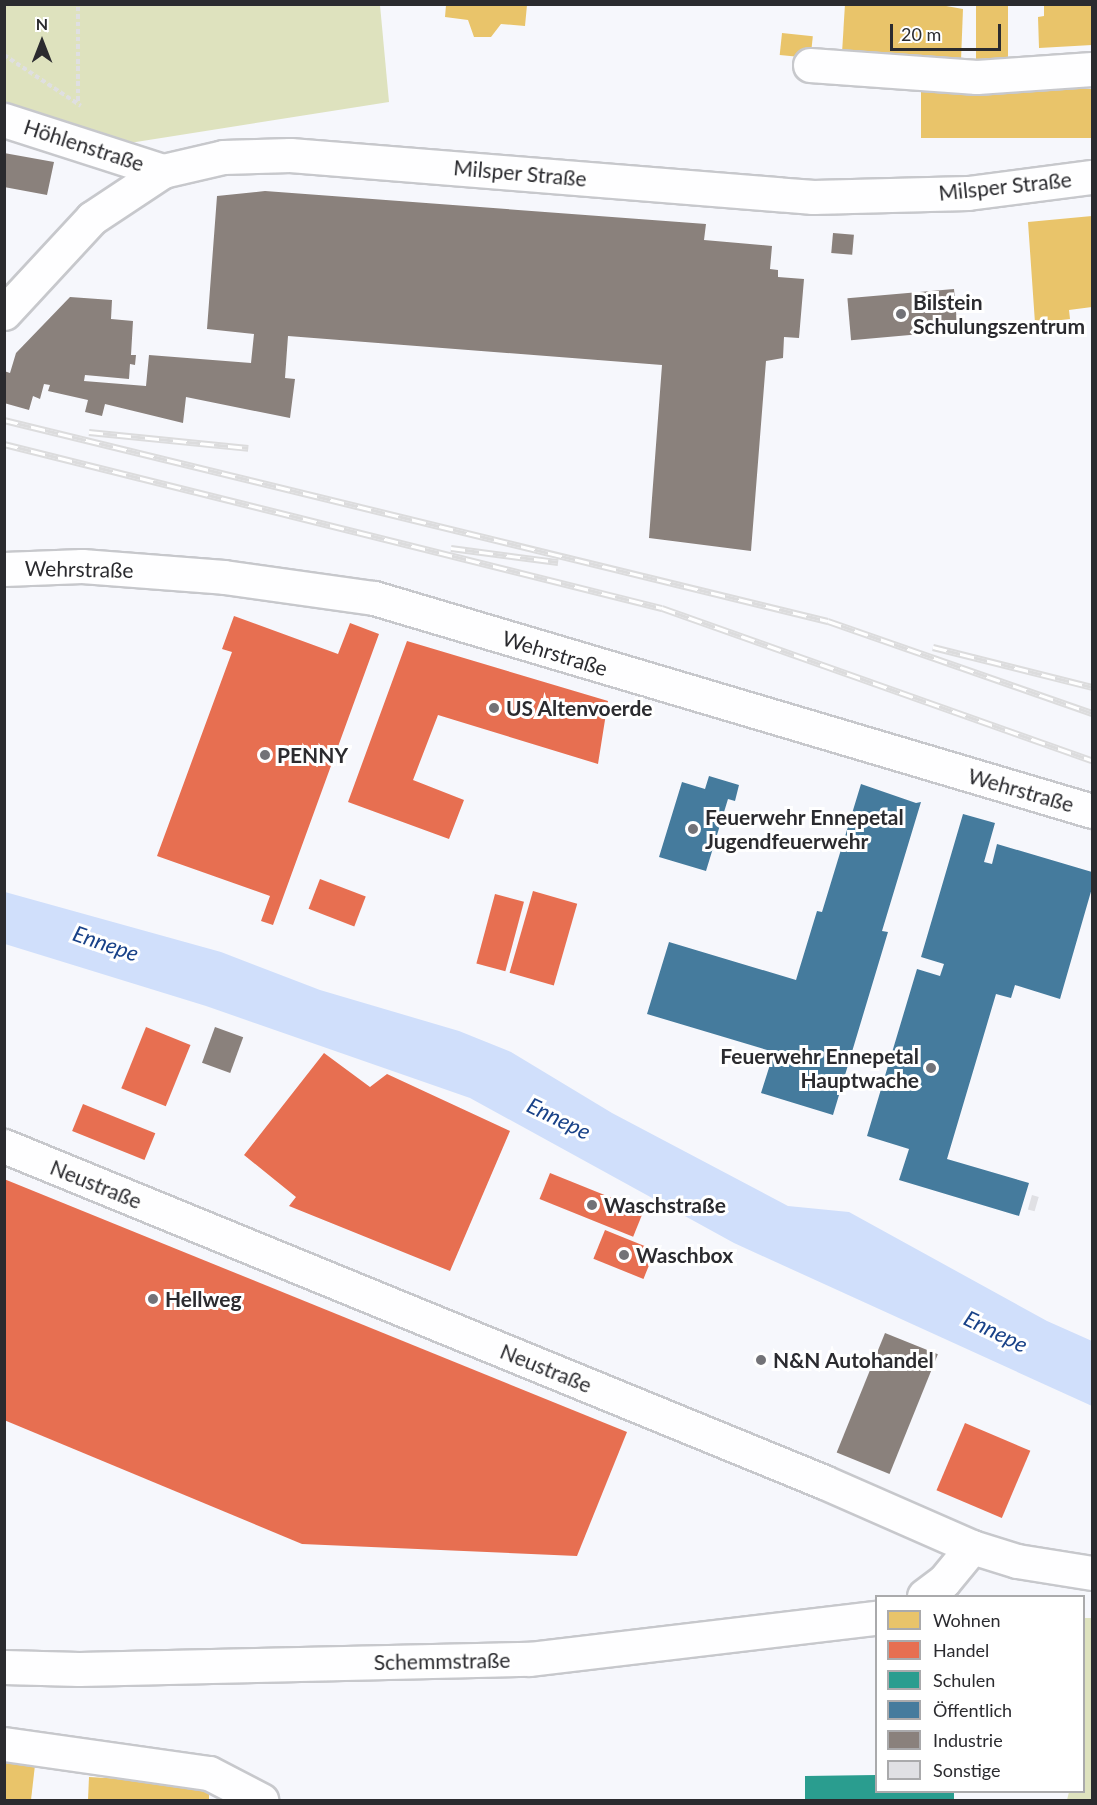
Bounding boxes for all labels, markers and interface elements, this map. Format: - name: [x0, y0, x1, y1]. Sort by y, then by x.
- north arrow: [12, 12, 72, 72]
- scale bar: [893, 12, 1004, 50]
- text: N: [36, 14, 48, 33]
- text: 20 m: [901, 23, 941, 45]
- street label: Höhlenstraße: [21, 114, 147, 176]
- street label: Milsper Straße: [452, 155, 588, 191]
- street label: Milsper Straße: [937, 166, 1073, 206]
- place label: Bilstein Schulungszentrum: [913, 289, 1085, 339]
- marker: Bilstein Schulungszentrum: [894, 307, 908, 321]
- street label: Wehrstraße: [24, 555, 134, 583]
- street label: Wehrstraße: [499, 625, 611, 681]
- place label: US Altenvoerde: [506, 695, 653, 721]
- marker: US Altenvoerde: [487, 701, 501, 715]
- place label: PENNY: [277, 742, 348, 768]
- marker: PENNY: [258, 748, 272, 762]
- street label: Wehrstraße: [965, 763, 1077, 817]
- place label: Feuerwehr Ennepetal Jugendfeuerwehr: [705, 804, 904, 854]
- marker: Feuerwehr Ennepetal Jugendfeuerwehr: [686, 822, 700, 836]
- water label: Ennepe: [70, 920, 142, 966]
- place label: Feuerwehr Ennepetal Hauptwache: [720, 1043, 919, 1093]
- marker: Feuerwehr Ennepetal Hauptwache: [924, 1061, 938, 1075]
- water label: Ennepe: [523, 1091, 595, 1145]
- street label: Neustraße: [47, 1154, 145, 1214]
- place label: Waschstraße: [604, 1192, 726, 1218]
- marker: Waschstraße: [585, 1198, 599, 1212]
- place label: Waschbox: [636, 1242, 733, 1268]
- marker: Waschbox: [617, 1248, 631, 1262]
- place label: Hellweg: [165, 1286, 241, 1312]
- marker: Hellweg: [146, 1292, 160, 1306]
- water label: Ennepe: [960, 1304, 1032, 1358]
- street label: Neustraße: [497, 1338, 595, 1398]
- place label: N&N Autohandel: [773, 1347, 934, 1373]
- marker: N&N Autohandel: [754, 1353, 768, 1367]
- legend: [875, 1595, 1085, 1793]
- text: Wohnen: [933, 1609, 1000, 1631]
- text: Handel: [933, 1639, 989, 1661]
- street label: Schemmstraße: [374, 1647, 510, 1675]
- text: Schulen: [933, 1669, 995, 1691]
- text: Öffentlich: [933, 1699, 1012, 1721]
- text: Industrie: [933, 1729, 1003, 1751]
- text: Sonstige: [933, 1759, 1001, 1781]

